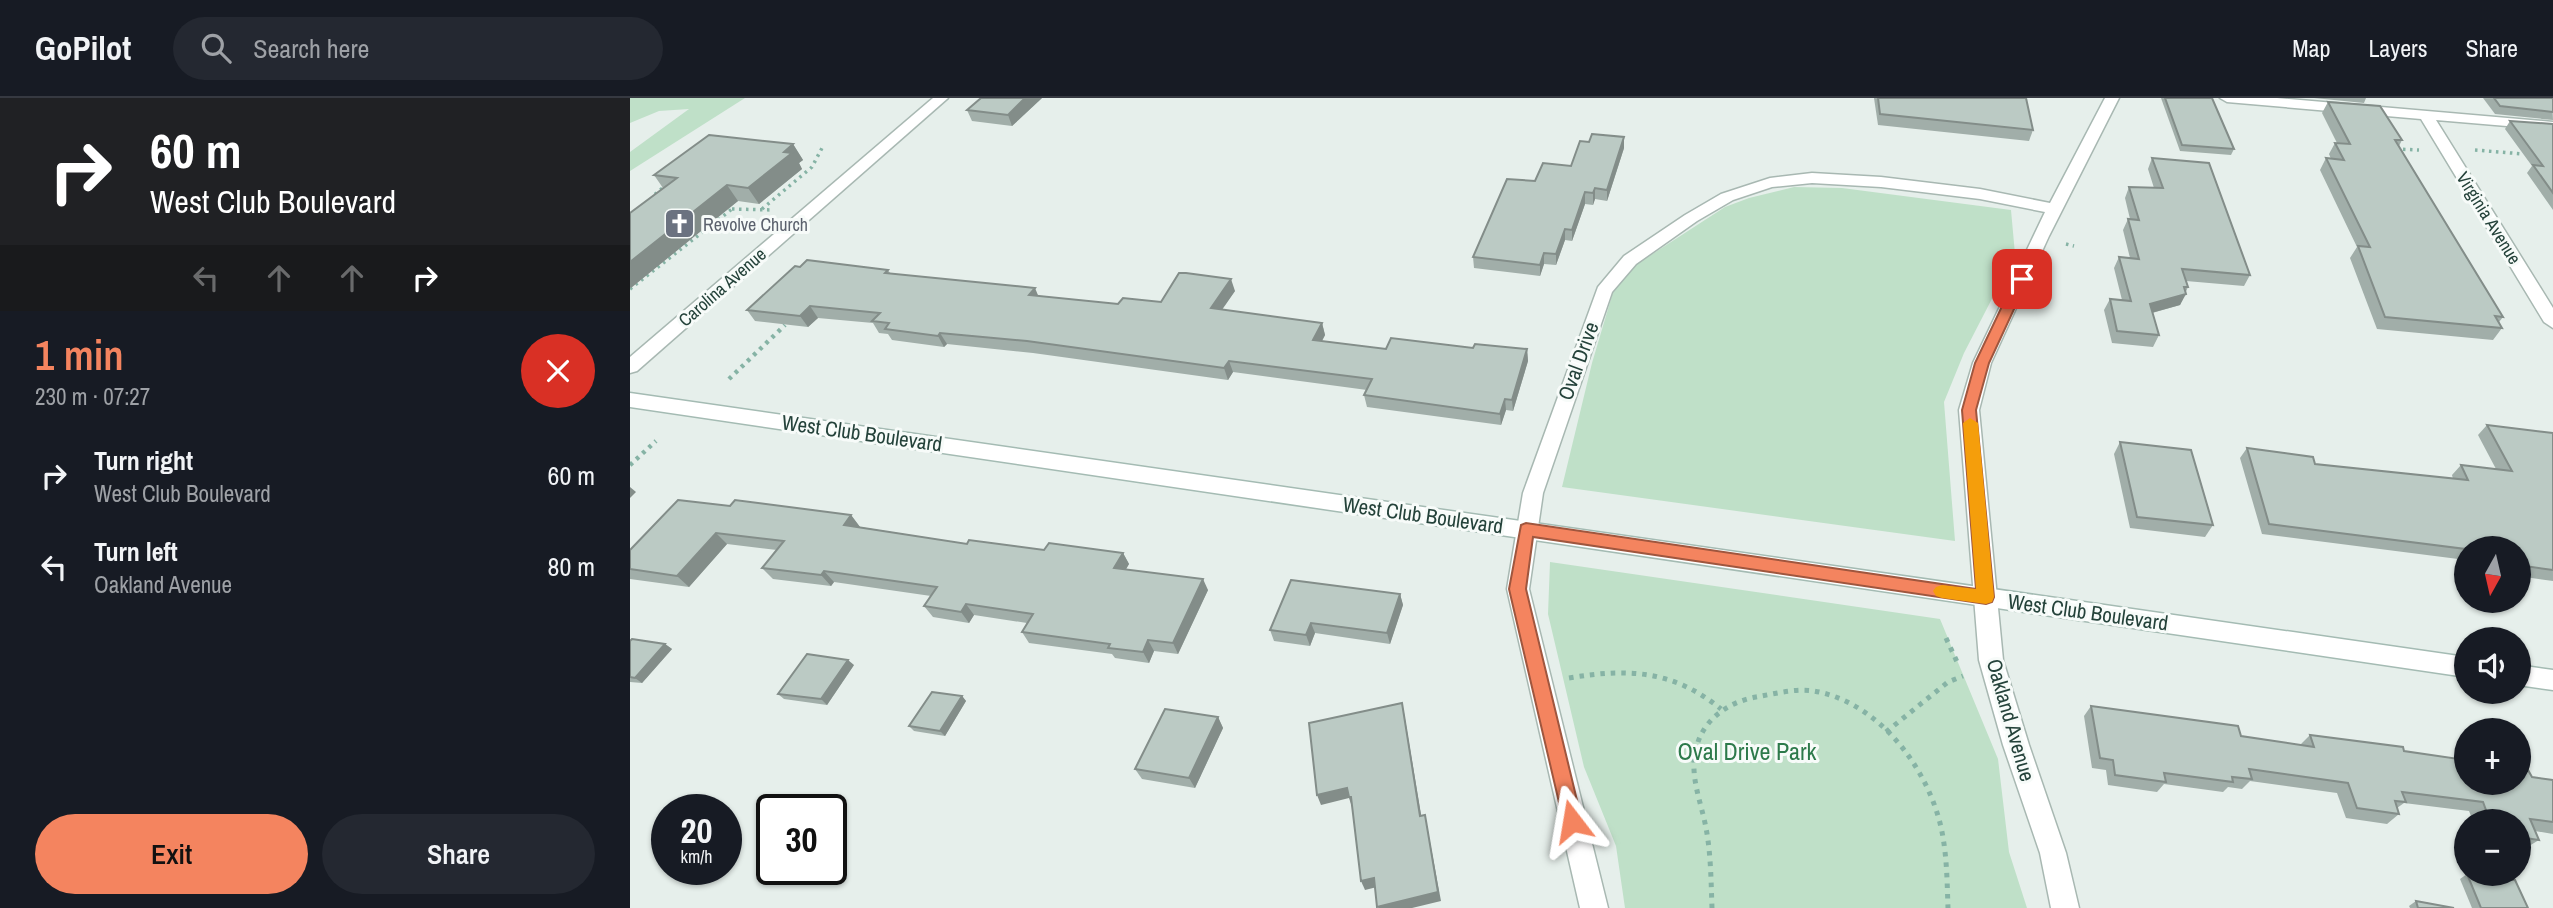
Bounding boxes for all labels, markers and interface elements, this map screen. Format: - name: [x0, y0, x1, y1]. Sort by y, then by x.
- search box: [173, 17, 663, 80]
- text: GoPilot: [35, 26, 131, 70]
- icon: search: [197, 29, 235, 67]
- text: Search here: [253, 31, 369, 66]
- text: Map: [2292, 32, 2330, 64]
- text: Layers: [2368, 32, 2427, 64]
- text: Share: [2465, 32, 2518, 64]
- text: 60 m: [150, 117, 242, 183]
- icon: right: [35, 126, 126, 217]
- street label: Virginia Avenue: [2451, 167, 2527, 269]
- text: West Club Boulevard: [150, 180, 396, 223]
- church icon: Revolve Church: [663, 207, 697, 241]
- place label: Revolve Church: [703, 212, 808, 237]
- street label: Carolina Avenue: [673, 242, 771, 332]
- pin: [1992, 249, 2052, 309]
- icon: left: [187, 259, 225, 297]
- icon: ahead: [260, 259, 298, 297]
- icon: ahead: [333, 259, 371, 297]
- icon: right: [406, 259, 444, 297]
- icon: arrive: [2003, 260, 2041, 298]
- street label: Oval Drive: [1550, 318, 1606, 404]
- text: 1 min: [35, 327, 124, 383]
- button: close: [521, 334, 595, 408]
- text: 230 m · 07:27: [35, 381, 150, 412]
- street label: West Club Boulevard: [780, 407, 944, 459]
- text: Turn right: [94, 443, 193, 478]
- icon: right: [35, 457, 73, 495]
- text: 60 m: [548, 458, 595, 493]
- text: West Club Boulevard: [94, 478, 271, 509]
- street label: West Club Boulevard: [1341, 489, 1505, 541]
- text: Turn left: [94, 534, 178, 569]
- north arrow: [2454, 536, 2530, 612]
- map controls: [2454, 536, 2531, 886]
- icon: left: [35, 548, 73, 586]
- text: 80 m: [548, 549, 595, 584]
- text: Oakland Avenue: [94, 569, 232, 600]
- street label: West Club Boulevard: [2006, 586, 2170, 638]
- button: sound: [2454, 627, 2531, 704]
- street label: Oakland Avenue: [1980, 655, 2042, 785]
- button: +: [2454, 718, 2531, 795]
- park label: Oval Drive Park: [1678, 735, 1817, 767]
- position arrow: [1535, 784, 1609, 858]
- speed limit sign: 30: [756, 794, 847, 885]
- text: 20: [681, 807, 712, 854]
- button: −: [2454, 809, 2531, 886]
- button: Exit: [35, 814, 308, 894]
- button: Share: [322, 814, 595, 894]
- text: km/h: [681, 844, 713, 869]

